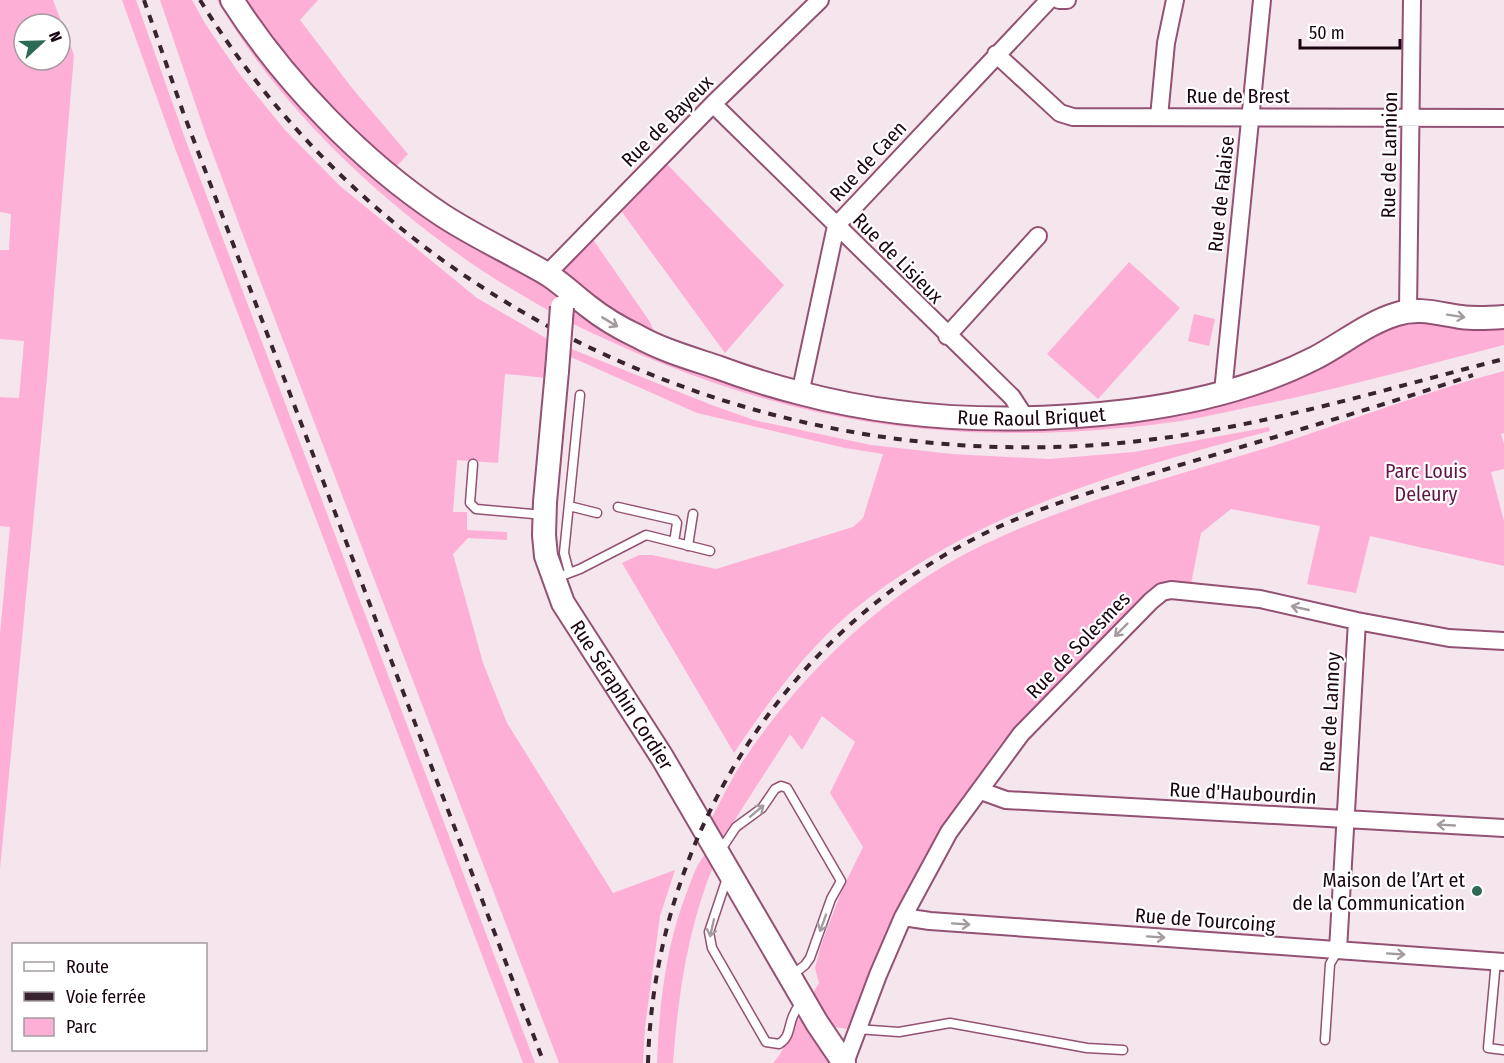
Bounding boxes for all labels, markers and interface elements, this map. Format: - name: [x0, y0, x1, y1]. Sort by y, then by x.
- north arrow: [12, 12, 72, 72]
- scale bar: [1300, 12, 1400, 50]
- text: 50 m: [1309, 22, 1345, 44]
- text: N: [45, 29, 66, 45]
- street label: Rue de Bayeux: [616, 70, 718, 172]
- street label: Rue de Brest: [1186, 84, 1290, 108]
- street label: Rue de Lannion: [1376, 91, 1402, 219]
- street label: Rue de Caen: [825, 116, 911, 206]
- street label: Rue de Falaise: [1203, 135, 1239, 253]
- street label: Rue de Lisieux: [848, 208, 948, 308]
- one-way arrow: [1445, 311, 1465, 322]
- one-way arrow: [601, 316, 618, 328]
- street label: Rue Raoul Briquet: [957, 402, 1107, 430]
- park label: Parc Louis Deleury: [1385, 459, 1467, 506]
- street label: Rue de Solesmes: [1021, 587, 1135, 703]
- one-way arrow: [1290, 601, 1309, 613]
- street label: Rue Séraphin Cordier: [565, 616, 679, 774]
- one-way arrow: [1114, 623, 1129, 638]
- street label: Rue de Lannoy: [1315, 651, 1345, 773]
- street label: Rue d'Haubourdin: [1169, 777, 1317, 809]
- one-way arrow: [749, 804, 764, 818]
- one-way arrow: [1436, 819, 1456, 830]
- place label: Maison de l’Art et de la Communication: [1292, 868, 1465, 915]
- marker: Maison de l’Art et de la Communication: [1470, 884, 1484, 898]
- street label: Rue de Tourcoing: [1134, 903, 1277, 937]
- one-way arrow: [816, 913, 827, 932]
- one-way arrow: [705, 918, 717, 937]
- one-way arrow: [951, 918, 971, 929]
- one-way arrow: [1145, 932, 1165, 943]
- legend: [12, 943, 207, 1051]
- one-way arrow: [1386, 949, 1406, 960]
- text: Route: [66, 956, 109, 978]
- text: Voie ferrée: [66, 986, 146, 1008]
- text: Parc: [66, 1016, 97, 1038]

